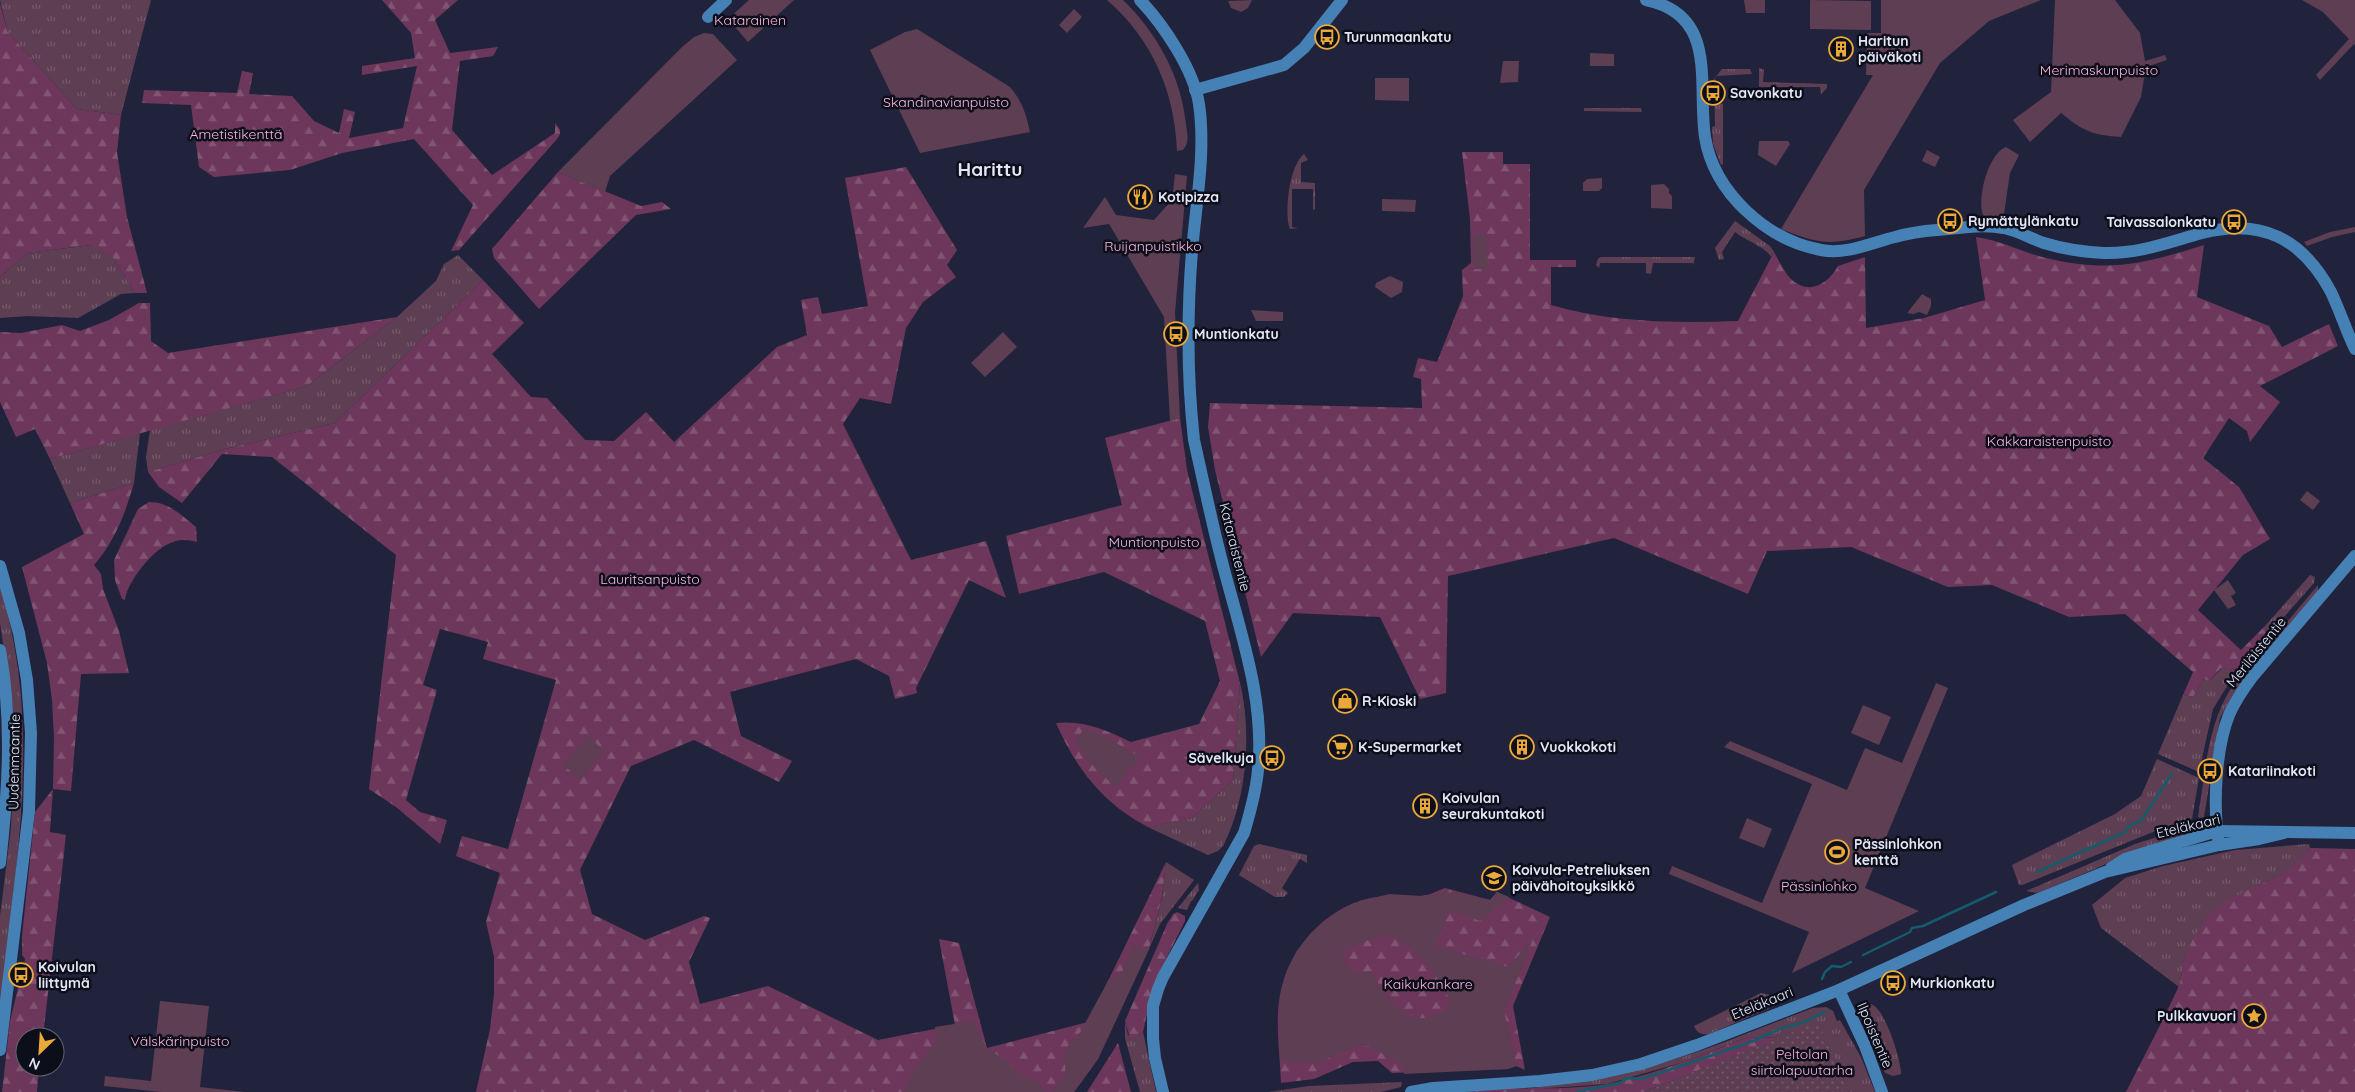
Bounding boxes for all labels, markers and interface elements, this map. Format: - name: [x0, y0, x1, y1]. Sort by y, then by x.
- park label: Katarainen: [714, 11, 786, 29]
- bus stop icon: Turunmaankatu: [1314, 24, 1340, 50]
- place label: Turunmaankatu: [1344, 28, 1452, 46]
- place label: Haritun päiväkoti: [1858, 32, 1921, 66]
- building icon: Haritun päiväkoti: [1828, 36, 1854, 62]
- park label: Merimaskunpuisto: [2040, 61, 2158, 79]
- bus stop icon: Savonkatu: [1700, 80, 1726, 106]
- place label: Savonkatu: [1730, 84, 1803, 102]
- park label: Skandinavianpuisto: [883, 93, 1009, 111]
- park label: Ametistikenttä: [190, 125, 282, 143]
- district label: Harittu: [957, 157, 1023, 181]
- restaurant icon: Kotipizza: [1127, 184, 1153, 210]
- place label: Kotipizza: [1158, 188, 1219, 206]
- bus stop icon: Rymättylänkatu: [1937, 208, 1963, 234]
- bus stop icon: Taivassalonkatu: [2221, 209, 2247, 235]
- place label: Rymättylänkatu: [1968, 212, 2079, 230]
- place label: Taivassalonkatu: [2106, 213, 2216, 231]
- park label: Ruijanpuistikko: [1104, 237, 1202, 255]
- bus stop icon: Muntionkatu: [1163, 321, 1189, 347]
- place label: Muntionkatu: [1194, 325, 1279, 343]
- park label: Kakkaraistenpuisto: [1987, 432, 2111, 450]
- street label: Kataraistentie: [1215, 501, 1255, 593]
- park label: Muntionpuisto: [1108, 533, 1200, 551]
- park label: Lauritsanpuisto: [600, 570, 700, 588]
- street label: Meriläistentie: [2222, 613, 2290, 691]
- shop icon: R-Kioski: [1332, 688, 1358, 714]
- place label: R-Kioski: [1362, 692, 1416, 710]
- street label: Uudenmaantie: [4, 714, 24, 810]
- supermarket icon: K-Supermarket: [1327, 734, 1353, 760]
- building icon: Vuokkokoti: [1509, 734, 1535, 760]
- place label: K-Supermarket: [1358, 738, 1462, 756]
- place label: Vuokkokoti: [1540, 738, 1616, 756]
- bus stop icon: Sävelkuja: [1259, 745, 1285, 771]
- place label: Sävelkuja: [1188, 749, 1254, 767]
- bus stop icon: Katariinakoti: [2197, 758, 2223, 784]
- place label: Katariinakoti: [2228, 762, 2316, 780]
- place label: Koivulan seurakuntakoti: [1442, 789, 1544, 823]
- building icon: Koivulan seurakuntakoti: [1412, 793, 1438, 819]
- street label: Eteläkaari: [2154, 810, 2222, 842]
- place label: Pässinlohkon kenttä: [1854, 835, 1942, 869]
- sports icon: Pässinlohkon kenttä: [1824, 839, 1850, 865]
- place label: Koivula-Petreliuksen päivähoitoyksikkö: [1512, 861, 1650, 895]
- school or university icon: Koivula-Petreliuksen päivähoitoyksikkö: [1481, 865, 1507, 891]
- park label: Pässinlohko: [1781, 877, 1857, 895]
- place label: Koivulan liittymä: [38, 958, 96, 992]
- bus stop icon: Koivulan liittymä: [8, 962, 34, 988]
- bus stop icon: Murkionkatu: [1880, 970, 1906, 996]
- place label: Murkionkatu: [1910, 974, 1995, 992]
- park label: Kaikukankare: [1383, 975, 1473, 993]
- street label: Eteläkaari: [1728, 982, 1796, 1024]
- street label: Ilpoistentie: [1853, 999, 1897, 1071]
- place icon: Pulkkavuori: [2241, 1003, 2267, 1029]
- place label: Pulkkavuori: [2157, 1007, 2236, 1025]
- north arrow: [15, 1027, 65, 1077]
- park label: Välskärinpuisto: [131, 1032, 229, 1050]
- park label: Peltolan siirtolapuutarha: [1751, 1045, 1853, 1079]
- text: N: [26, 1053, 43, 1074]

